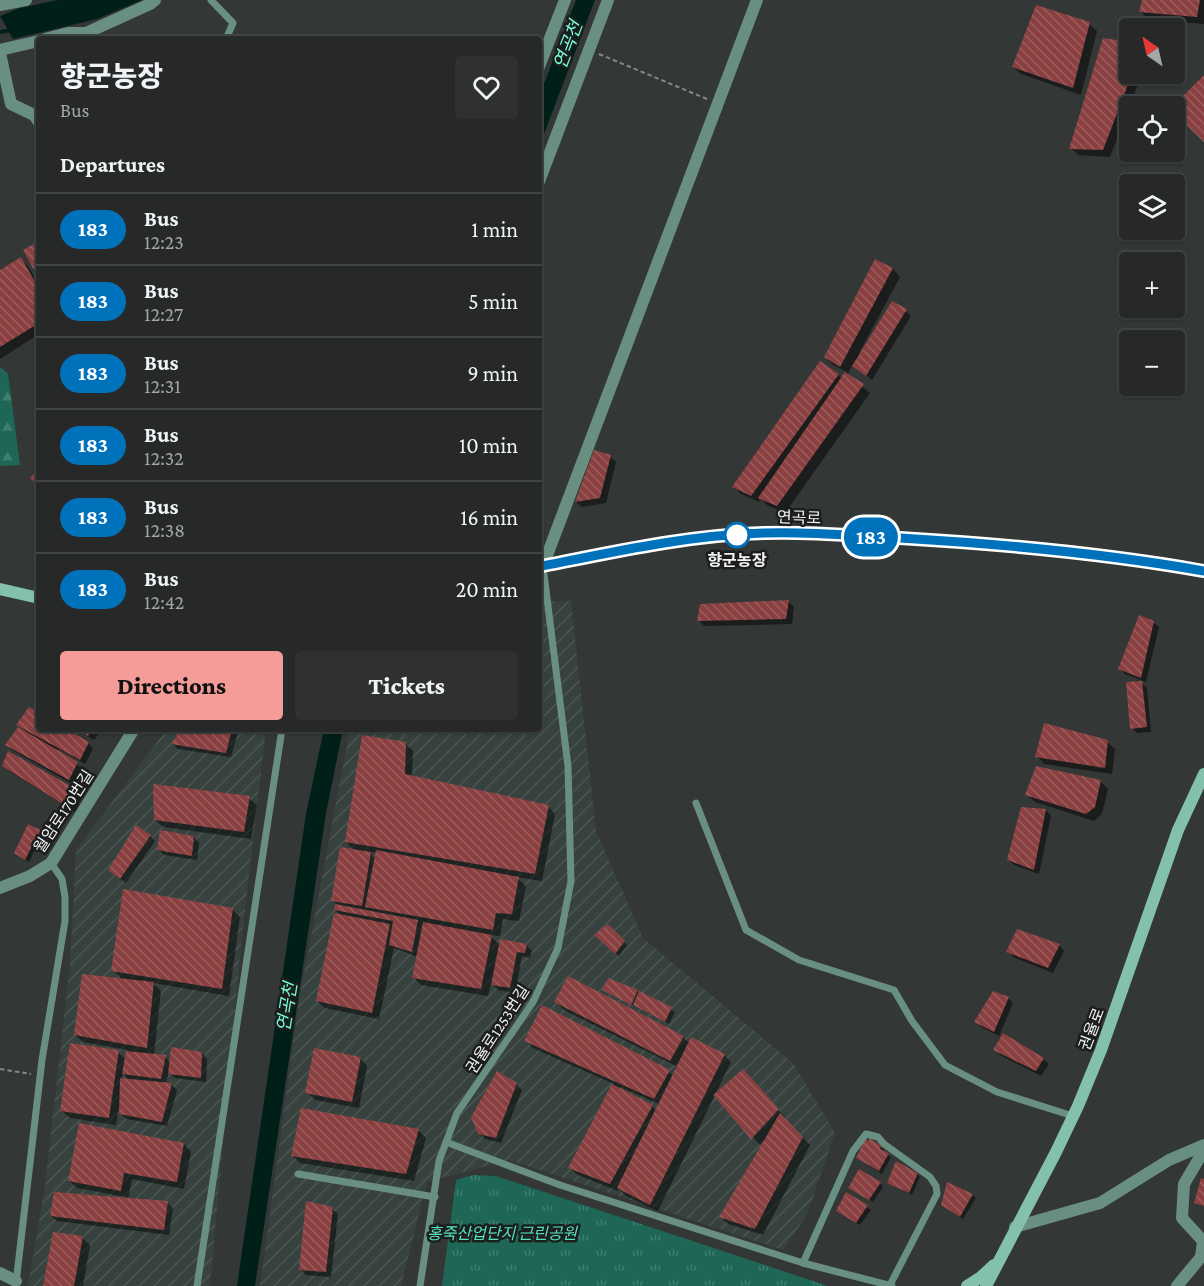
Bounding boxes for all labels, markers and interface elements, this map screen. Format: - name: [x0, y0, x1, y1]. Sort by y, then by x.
- water label: 연곡천: [550, 16, 587, 72]
- north arrow: [1119, 18, 1185, 84]
- map controls: [1119, 18, 1185, 396]
- button: heart: [455, 56, 518, 119]
- text: 향군농장: [60, 61, 163, 92]
- button: locate: [1119, 96, 1185, 162]
- text: Bus: [60, 99, 89, 121]
- text: Departures: [60, 152, 165, 177]
- button: layers: [1119, 174, 1185, 240]
- text: Bus: [144, 206, 178, 231]
- text: 183: [78, 217, 108, 241]
- text: 1 min: [471, 217, 518, 242]
- text: 12:23: [144, 231, 184, 253]
- button: +: [1119, 252, 1185, 318]
- text: Bus: [144, 278, 178, 303]
- text: 183: [78, 289, 108, 313]
- text: 5 min: [468, 289, 518, 314]
- text: 12:27: [144, 303, 183, 325]
- button: −: [1119, 330, 1185, 396]
- text: Bus: [144, 350, 178, 375]
- text: 183: [78, 361, 108, 385]
- text: 9 min: [467, 361, 518, 386]
- text: 12:31: [144, 375, 181, 397]
- text: Bus: [144, 422, 178, 447]
- text: 183: [78, 433, 108, 457]
- text: 10 min: [459, 433, 518, 458]
- text: 12:32: [144, 447, 184, 469]
- text: Bus: [144, 494, 178, 519]
- text: 183: [78, 505, 108, 529]
- text: 16 min: [460, 505, 518, 530]
- street label: 연곡로: [777, 508, 822, 527]
- line badge: 183: [836, 518, 906, 556]
- text: 12:38: [144, 519, 185, 541]
- marker: 향군농장: [724, 522, 750, 548]
- text: 183: [856, 525, 886, 549]
- place label: 향군농장: [708, 551, 767, 569]
- text: Bus: [144, 566, 178, 591]
- text: 183: [78, 577, 108, 601]
- text: 20 min: [456, 577, 518, 602]
- text: 12:42: [144, 591, 184, 613]
- button: Directions: [60, 651, 283, 720]
- button: Tickets: [295, 651, 518, 720]
- street label: 월암로170번길: [30, 767, 96, 856]
- water label: 연곡천: [273, 978, 301, 1033]
- street label: 권율로1253번길: [463, 982, 532, 1076]
- street label: 권율로: [1076, 1005, 1107, 1053]
- park label: 홍죽산업단지 근린공원: [427, 1225, 578, 1242]

